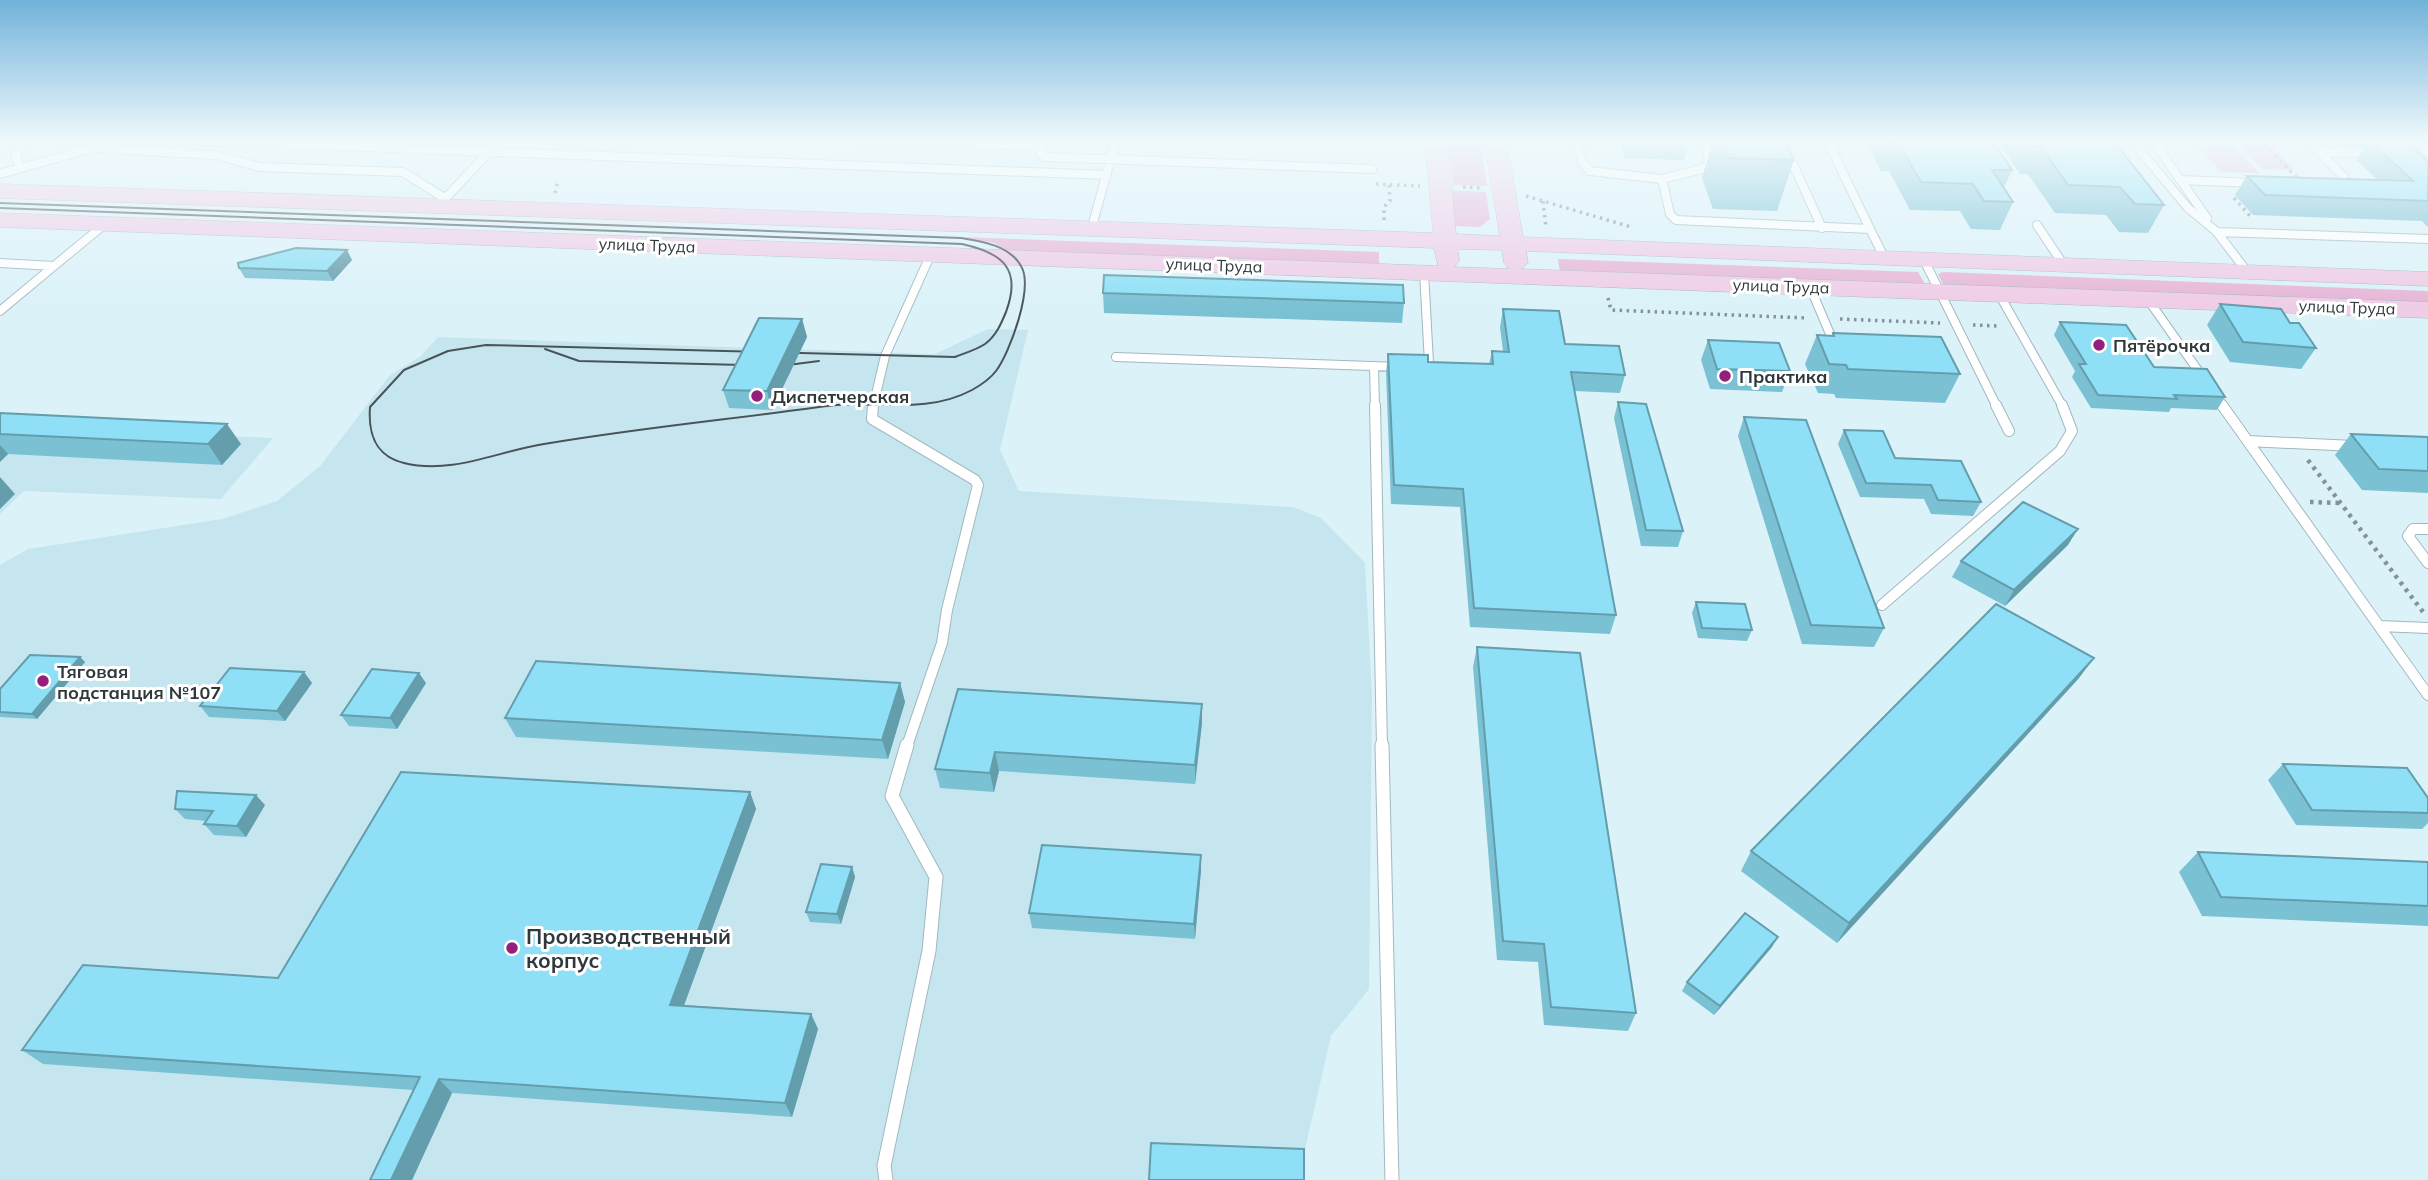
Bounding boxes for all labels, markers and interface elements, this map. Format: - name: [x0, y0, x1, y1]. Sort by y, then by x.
- street label: улица Труда: [598, 233, 696, 257]
- street label: улица Труда: [1165, 253, 1263, 277]
- street label: улица Труда: [1732, 274, 1830, 298]
- street label: улица Труда: [2298, 295, 2396, 319]
- place label: Пятёрочка: [2113, 334, 2210, 357]
- marker: Пятёрочка: [2091, 337, 2107, 353]
- place label: Практика: [1739, 365, 1827, 388]
- marker: Практика: [1717, 368, 1733, 384]
- place label: Диспетчерская: [771, 385, 909, 408]
- marker: Диспетчерская: [749, 388, 765, 404]
- place label: Тяговая подстанция №107: [57, 660, 221, 704]
- marker: Тяговая подстанция №107: [35, 673, 51, 689]
- place label: Производственный корпус: [526, 923, 731, 973]
- marker: Производственный корпус: [504, 940, 520, 956]

